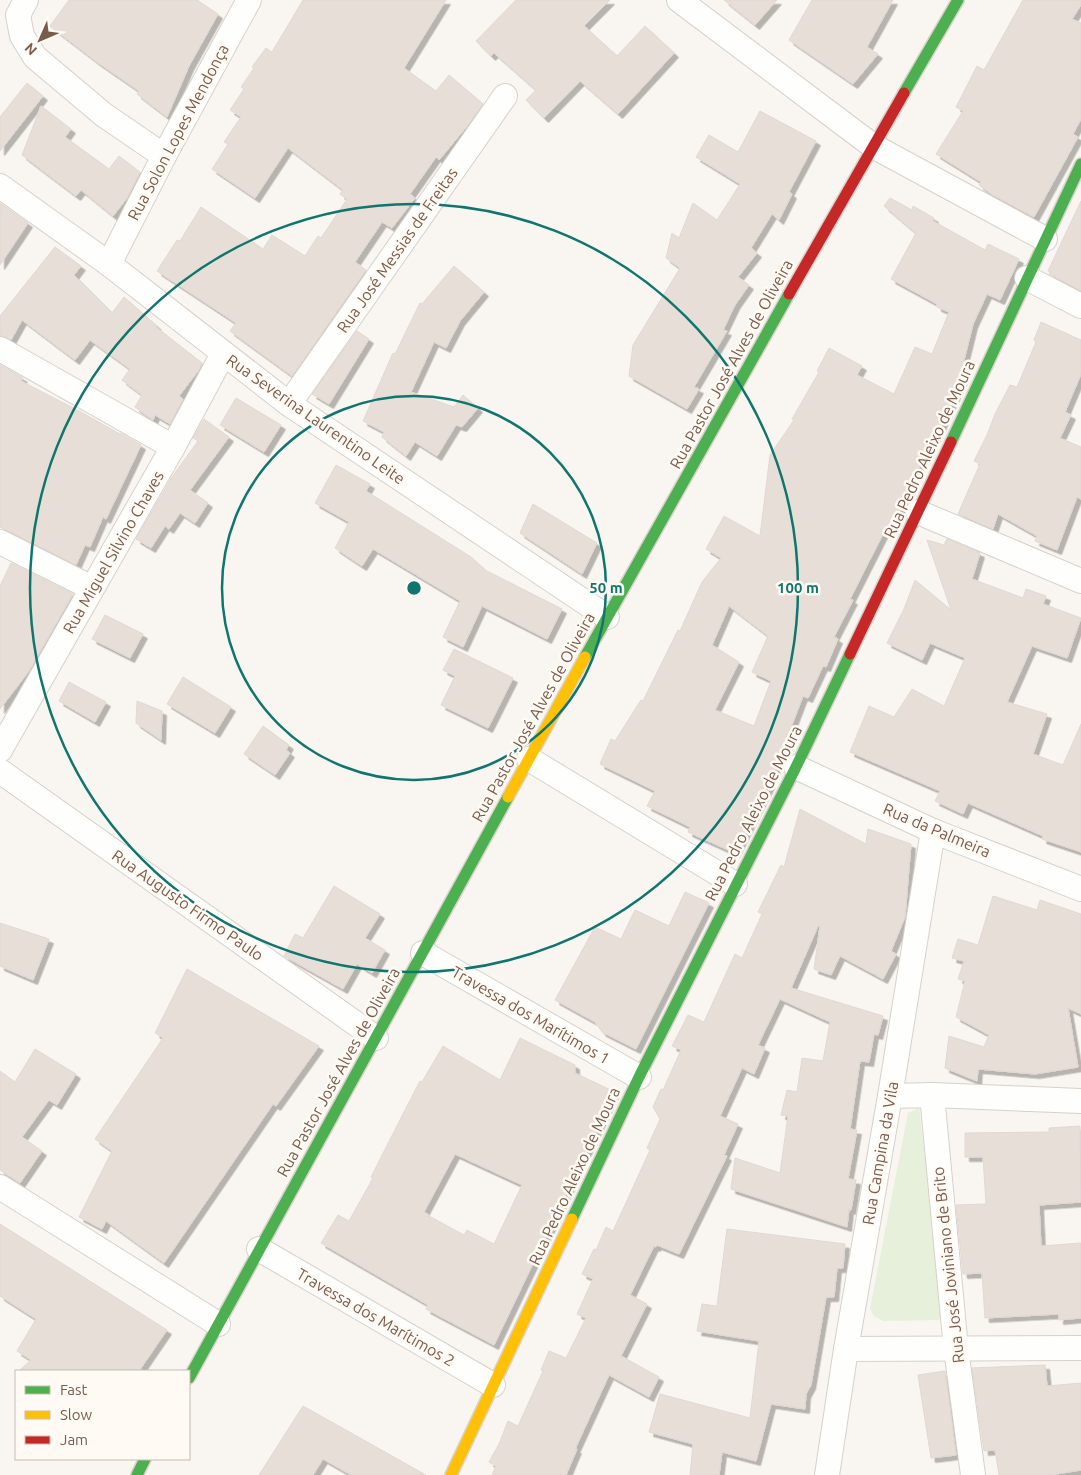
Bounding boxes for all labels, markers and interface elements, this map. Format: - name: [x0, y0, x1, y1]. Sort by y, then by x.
- north arrow: [15, 15, 65, 65]
- text: N: [21, 40, 40, 59]
- street label: Rua Solon Lopes Mendonça: [124, 41, 232, 223]
- street label: Rua José Messias de Freitas: [333, 164, 461, 336]
- street label: Rua Pastor José Alves de Oliveira: [666, 256, 796, 472]
- street label: Rua Severina Laurentino Leite: [223, 350, 409, 488]
- street label: Rua Pedro Aleixo de Moura: [880, 357, 978, 541]
- street label: Rua Miguel Silvino Chaves: [59, 467, 167, 637]
- centre of rings: [405, 579, 423, 597]
- text: 50 m: [589, 579, 623, 596]
- text: 100 m: [777, 579, 819, 596]
- street label: Rua Pastor José Alves de Oliveira: [468, 609, 598, 825]
- street label: Rua Pedro Aleixo de Moura: [701, 722, 805, 904]
- street label: Rua da Palmeira: [881, 799, 993, 861]
- street label: Rua Augusto Firmo Paulo: [109, 846, 267, 964]
- street label: Travessa dos Marítimos 1: [449, 962, 613, 1068]
- street label: Rua Pastor José Alves de Oliveira: [273, 964, 403, 1180]
- street label: Rua Campina da Vila: [859, 1080, 901, 1226]
- street label: Rua Pedro Aleixo de Moura: [525, 1084, 623, 1268]
- street label: Rua José Joviniano de Brito: [929, 1166, 967, 1364]
- street label: Travessa dos Marítimos 2: [294, 1264, 458, 1370]
- legend: [15, 1370, 190, 1460]
- text: Fast: [60, 1381, 88, 1398]
- text: Slow: [60, 1406, 93, 1423]
- text: Jam: [60, 1431, 88, 1448]

